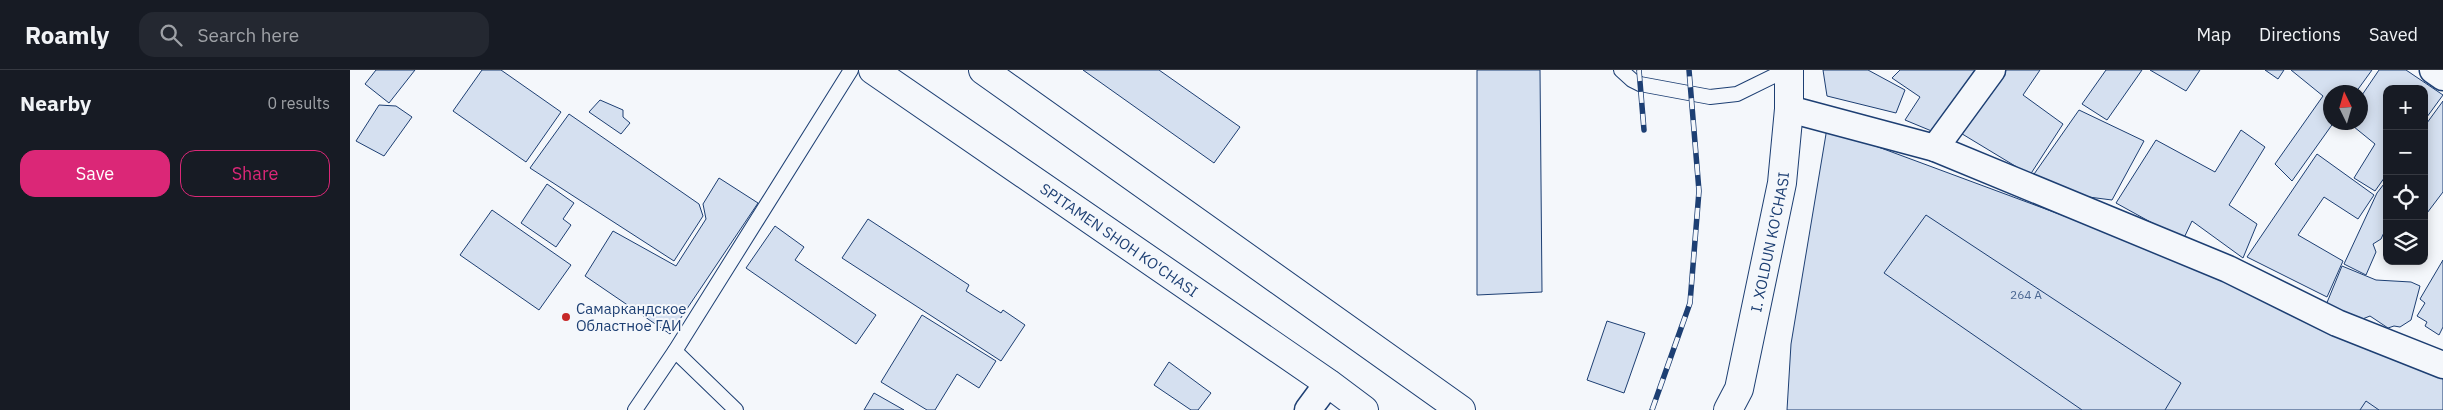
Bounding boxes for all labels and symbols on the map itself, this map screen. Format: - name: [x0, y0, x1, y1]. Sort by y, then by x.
- north arrow: [2323, 85, 2368, 130]
- street label: I. XOLDUN KO'CHASI: [1746, 171, 1793, 314]
- street label: SPITAMEN SHOH KO'CHASI: [1037, 178, 1202, 300]
- house number: 264 A: [2010, 287, 2042, 302]
- place label: Самаркандское Областное ГАИ: [576, 299, 687, 335]
- marker: Самаркандское Областное ГАИ: [560, 311, 572, 323]

